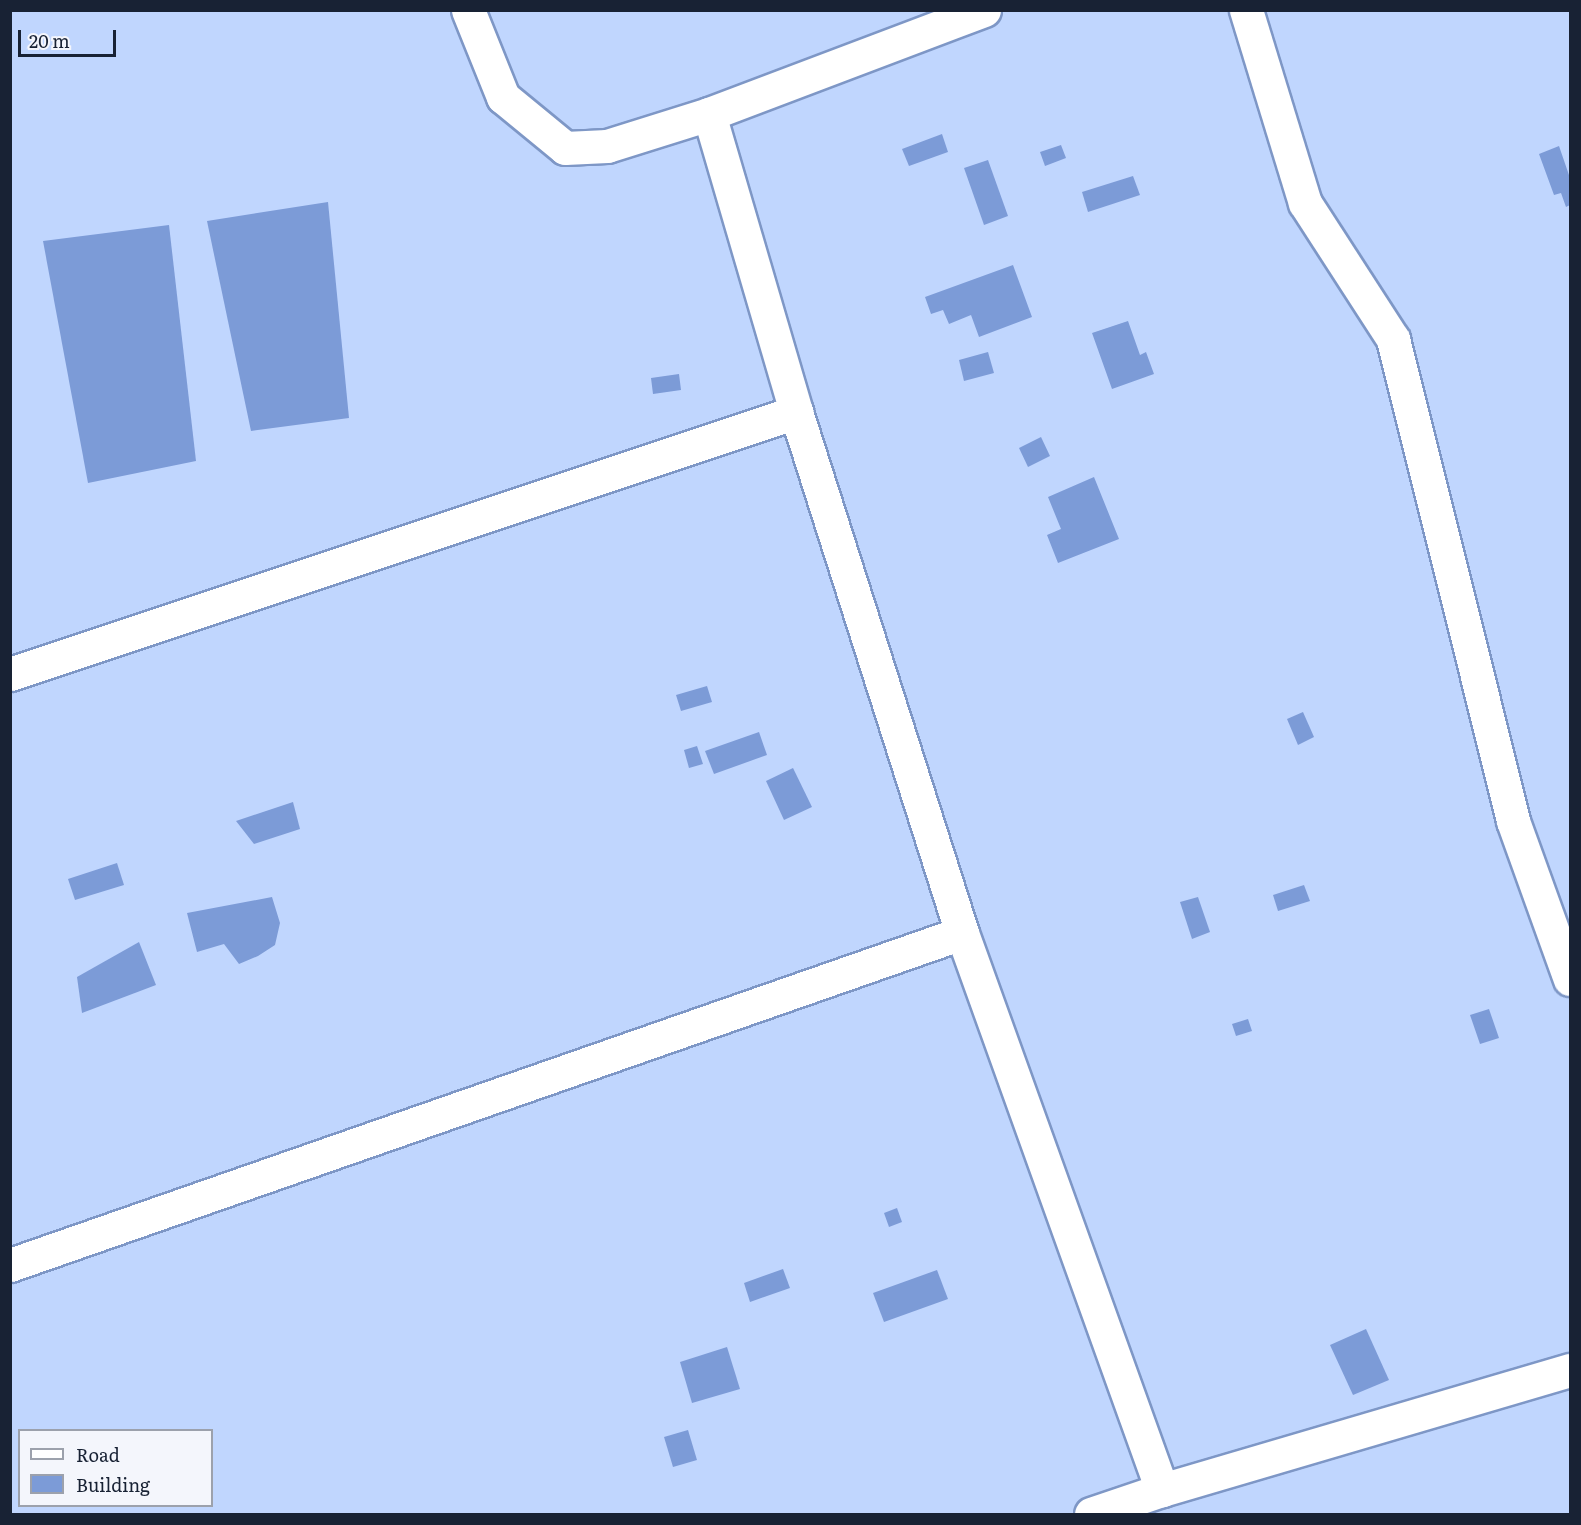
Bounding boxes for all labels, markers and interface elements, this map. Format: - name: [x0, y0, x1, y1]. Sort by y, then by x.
- scale bar: [21, 18, 118, 56]
- text: 20 m: [29, 27, 70, 54]
- legend: [18, 1429, 213, 1507]
- text: Road: [76, 1441, 120, 1468]
- text: Building: [76, 1471, 150, 1498]

